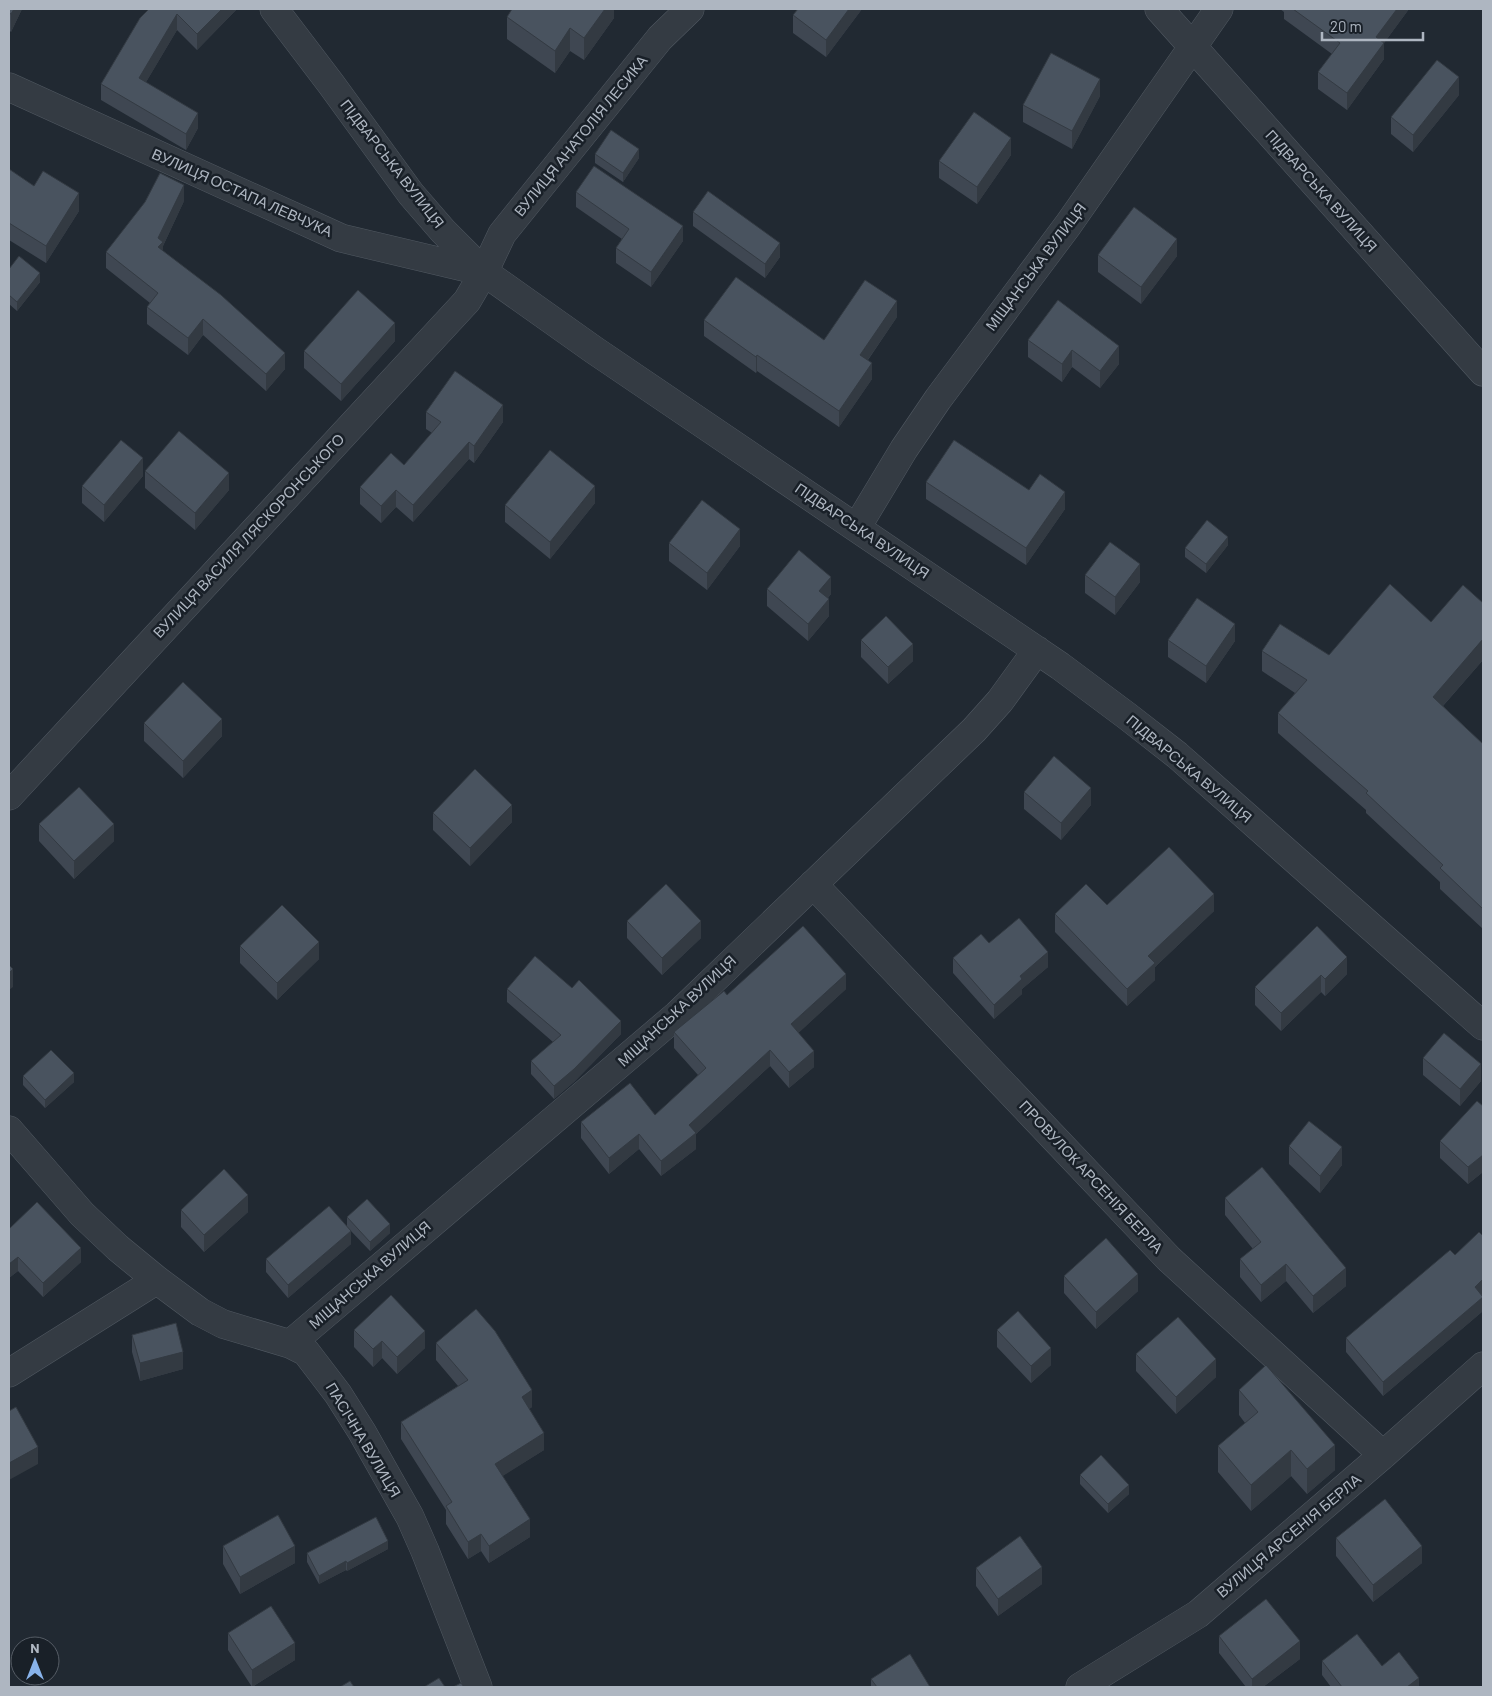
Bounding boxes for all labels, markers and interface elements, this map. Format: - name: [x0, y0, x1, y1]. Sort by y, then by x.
- scale bar: [1322, 10, 1423, 42]
- text: 20 m: [1330, 17, 1362, 35]
- street label: ВУЛИЦЯ АНАТОЛІЯ ЛЕСИКА: [510, 51, 651, 219]
- street label: ПІДВАРСЬКА ВУЛИЦЯ: [337, 96, 449, 231]
- street label: ПІДВАРСЬКА ВУЛИЦЯ: [1262, 126, 1381, 255]
- street label: ВУЛИЦЯ ОСТАПА ЛЕВЧУКА: [149, 144, 336, 240]
- street label: МІЩАНСЬКА ВУЛИЦЯ: [981, 199, 1089, 334]
- street label: ВУЛИЦЯ ВАСИЛЯ ЛЯСКОРОНСЬКОГО: [149, 430, 348, 641]
- street label: ПІДВАРСЬКА ВУЛИЦЯ: [792, 479, 933, 582]
- street label: ПІДВАРСЬКА ВУЛИЦЯ: [1123, 711, 1256, 826]
- street label: МІЩАНСЬКА ВУЛИЦЯ: [613, 951, 739, 1070]
- street label: ПРОВУЛОК АРСЕНІЯ БЕРЛА: [1016, 1096, 1167, 1256]
- street label: МІЩАНСЬКА ВУЛИЦЯ: [305, 1217, 434, 1332]
- street label: ПАСІЧНА ВУЛИЦЯ: [323, 1379, 405, 1500]
- street label: ВУЛИЦЯ АРСЕНІЯ БЕРЛА: [1213, 1470, 1364, 1601]
- north arrow: [10, 1636, 60, 1686]
- text: N: [30, 1639, 40, 1656]

